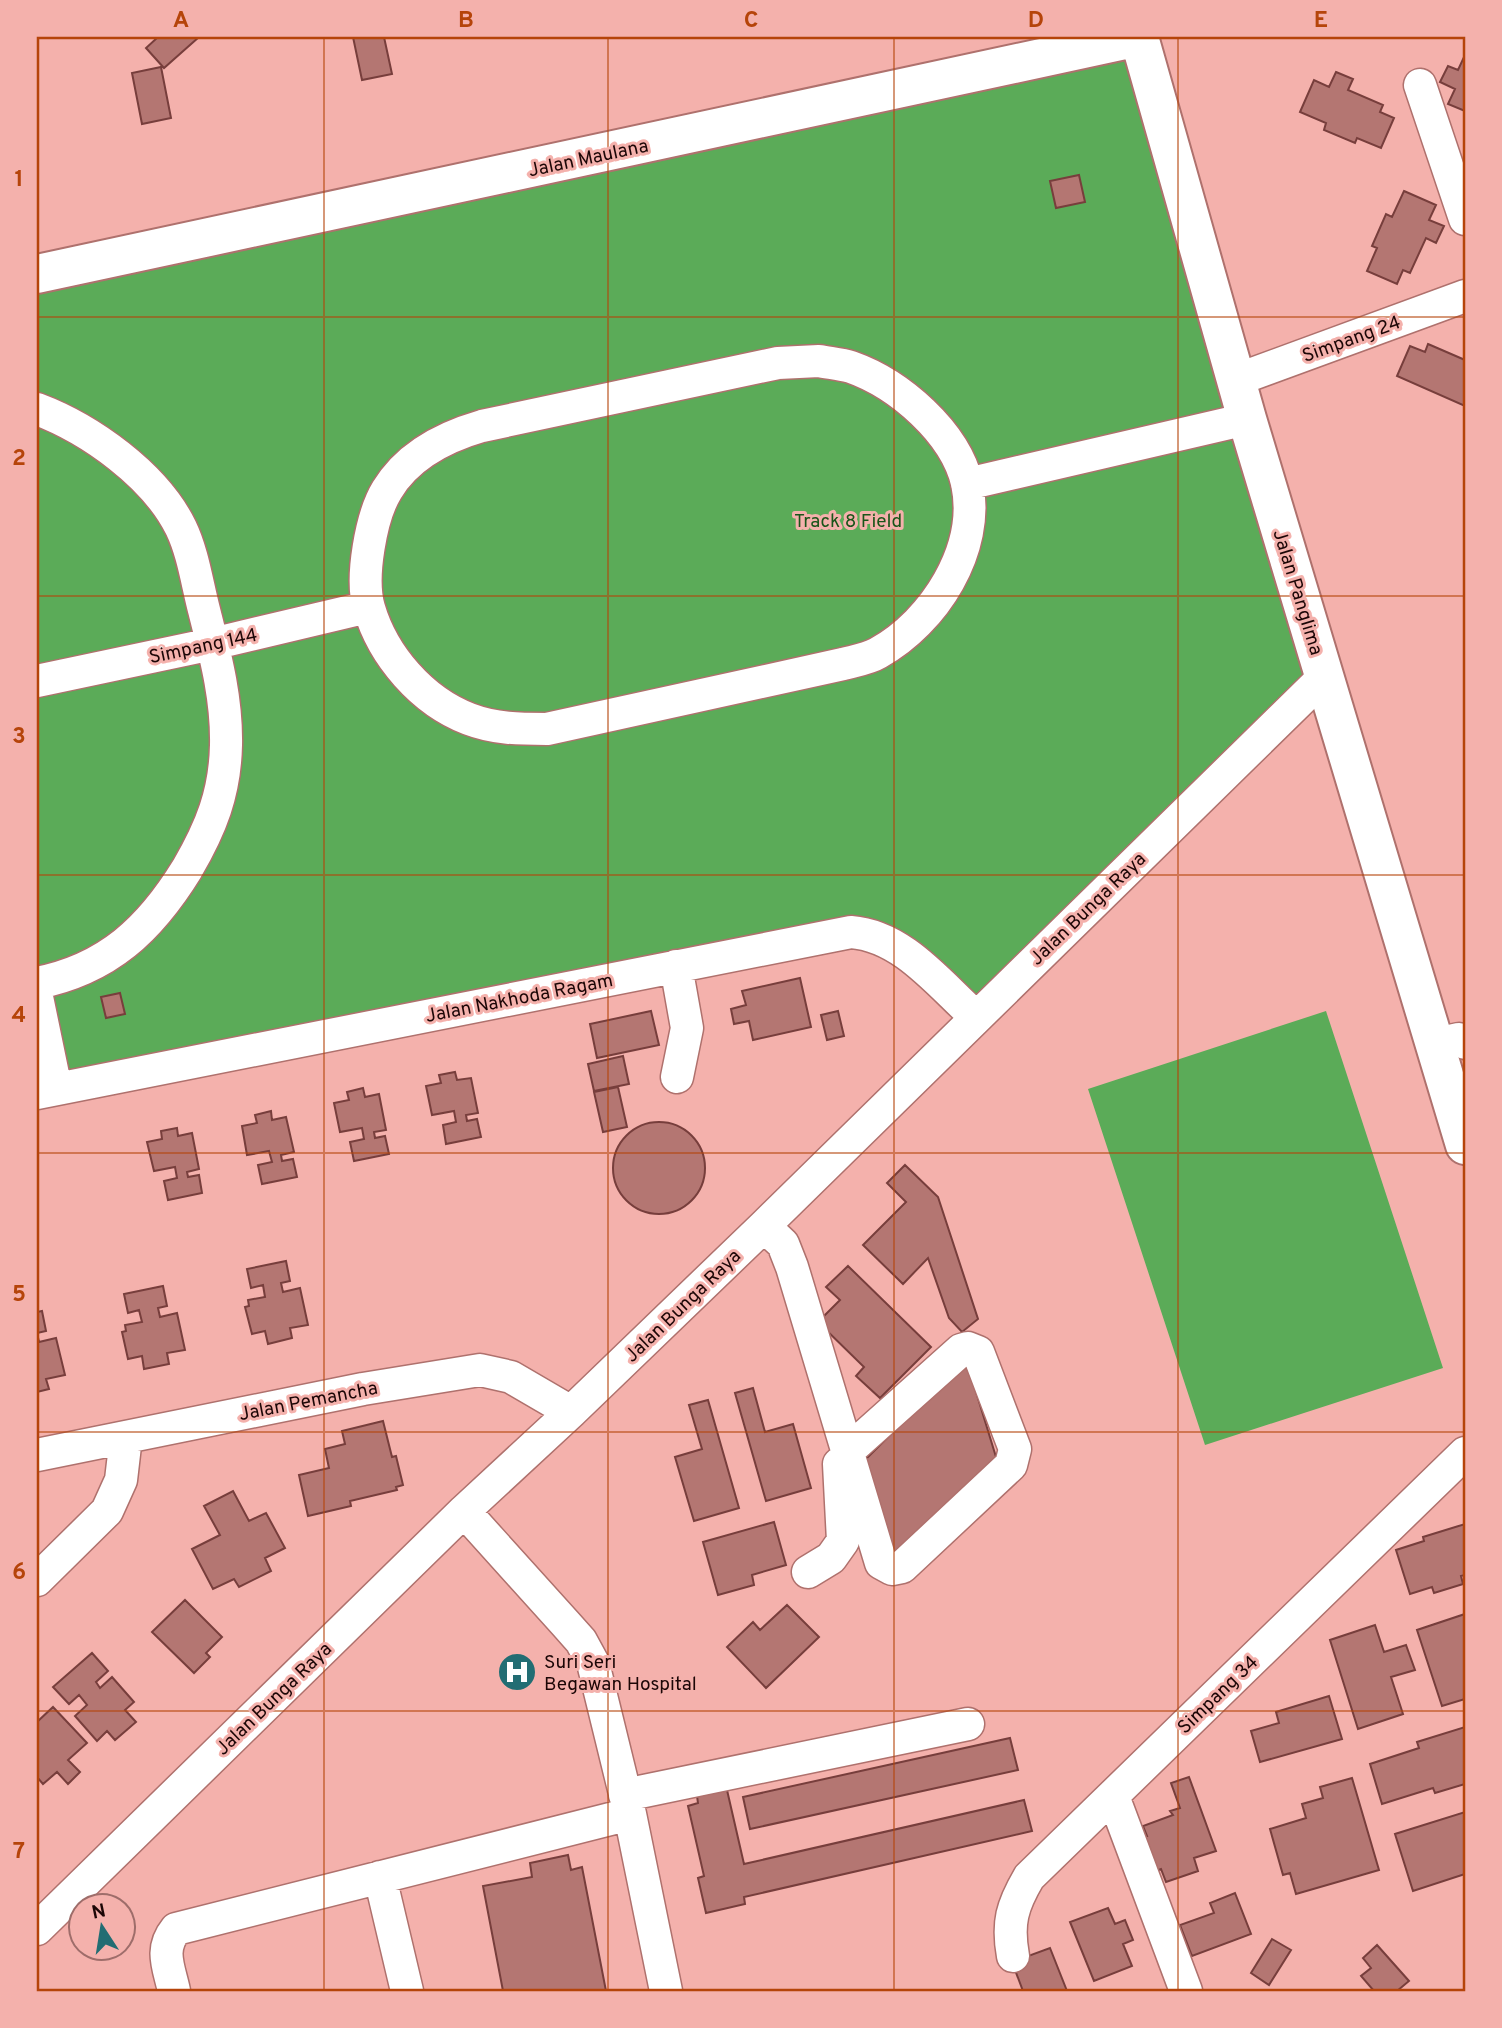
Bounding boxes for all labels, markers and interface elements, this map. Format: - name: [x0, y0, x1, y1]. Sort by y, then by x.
- text: A: [173, 7, 189, 36]
- text: B: [458, 7, 474, 36]
- text: C: [744, 7, 758, 36]
- text: D: [1028, 7, 1044, 36]
- text: E: [1314, 7, 1328, 36]
- street label: Jalan Maulana: [526, 135, 651, 183]
- text: 1: [14, 166, 24, 195]
- street label: Simpang 24: [1299, 311, 1404, 369]
- text: 2: [12, 445, 26, 474]
- park label: Track 8 Field: [794, 510, 902, 534]
- street label: Jalan Panglima: [1267, 527, 1328, 658]
- street label: Simpang 144: [147, 624, 260, 670]
- text: 3: [12, 723, 26, 752]
- street label: Jalan Bunga Raya: [1025, 848, 1152, 971]
- street label: Jalan Nakhoda Ragam: [424, 969, 615, 1029]
- text: 4: [12, 1002, 26, 1031]
- street label: Jalan Bunga Raya: [620, 1245, 747, 1368]
- text: 5: [12, 1281, 26, 1310]
- street label: Jalan Pemancha: [237, 1377, 380, 1427]
- text: 6: [12, 1559, 26, 1588]
- street label: Jalan Bunga Raya: [211, 1638, 338, 1761]
- hospital icon: Suri Seri Begawan Hospital: [496, 1651, 538, 1693]
- place label: Suri Seri Begawan Hospital: [544, 1651, 697, 1697]
- street label: Simpang 34: [1173, 1651, 1264, 1740]
- text: 7: [13, 1838, 25, 1867]
- north arrow: [66, 1892, 136, 1962]
- text: N: [90, 1899, 108, 1925]

